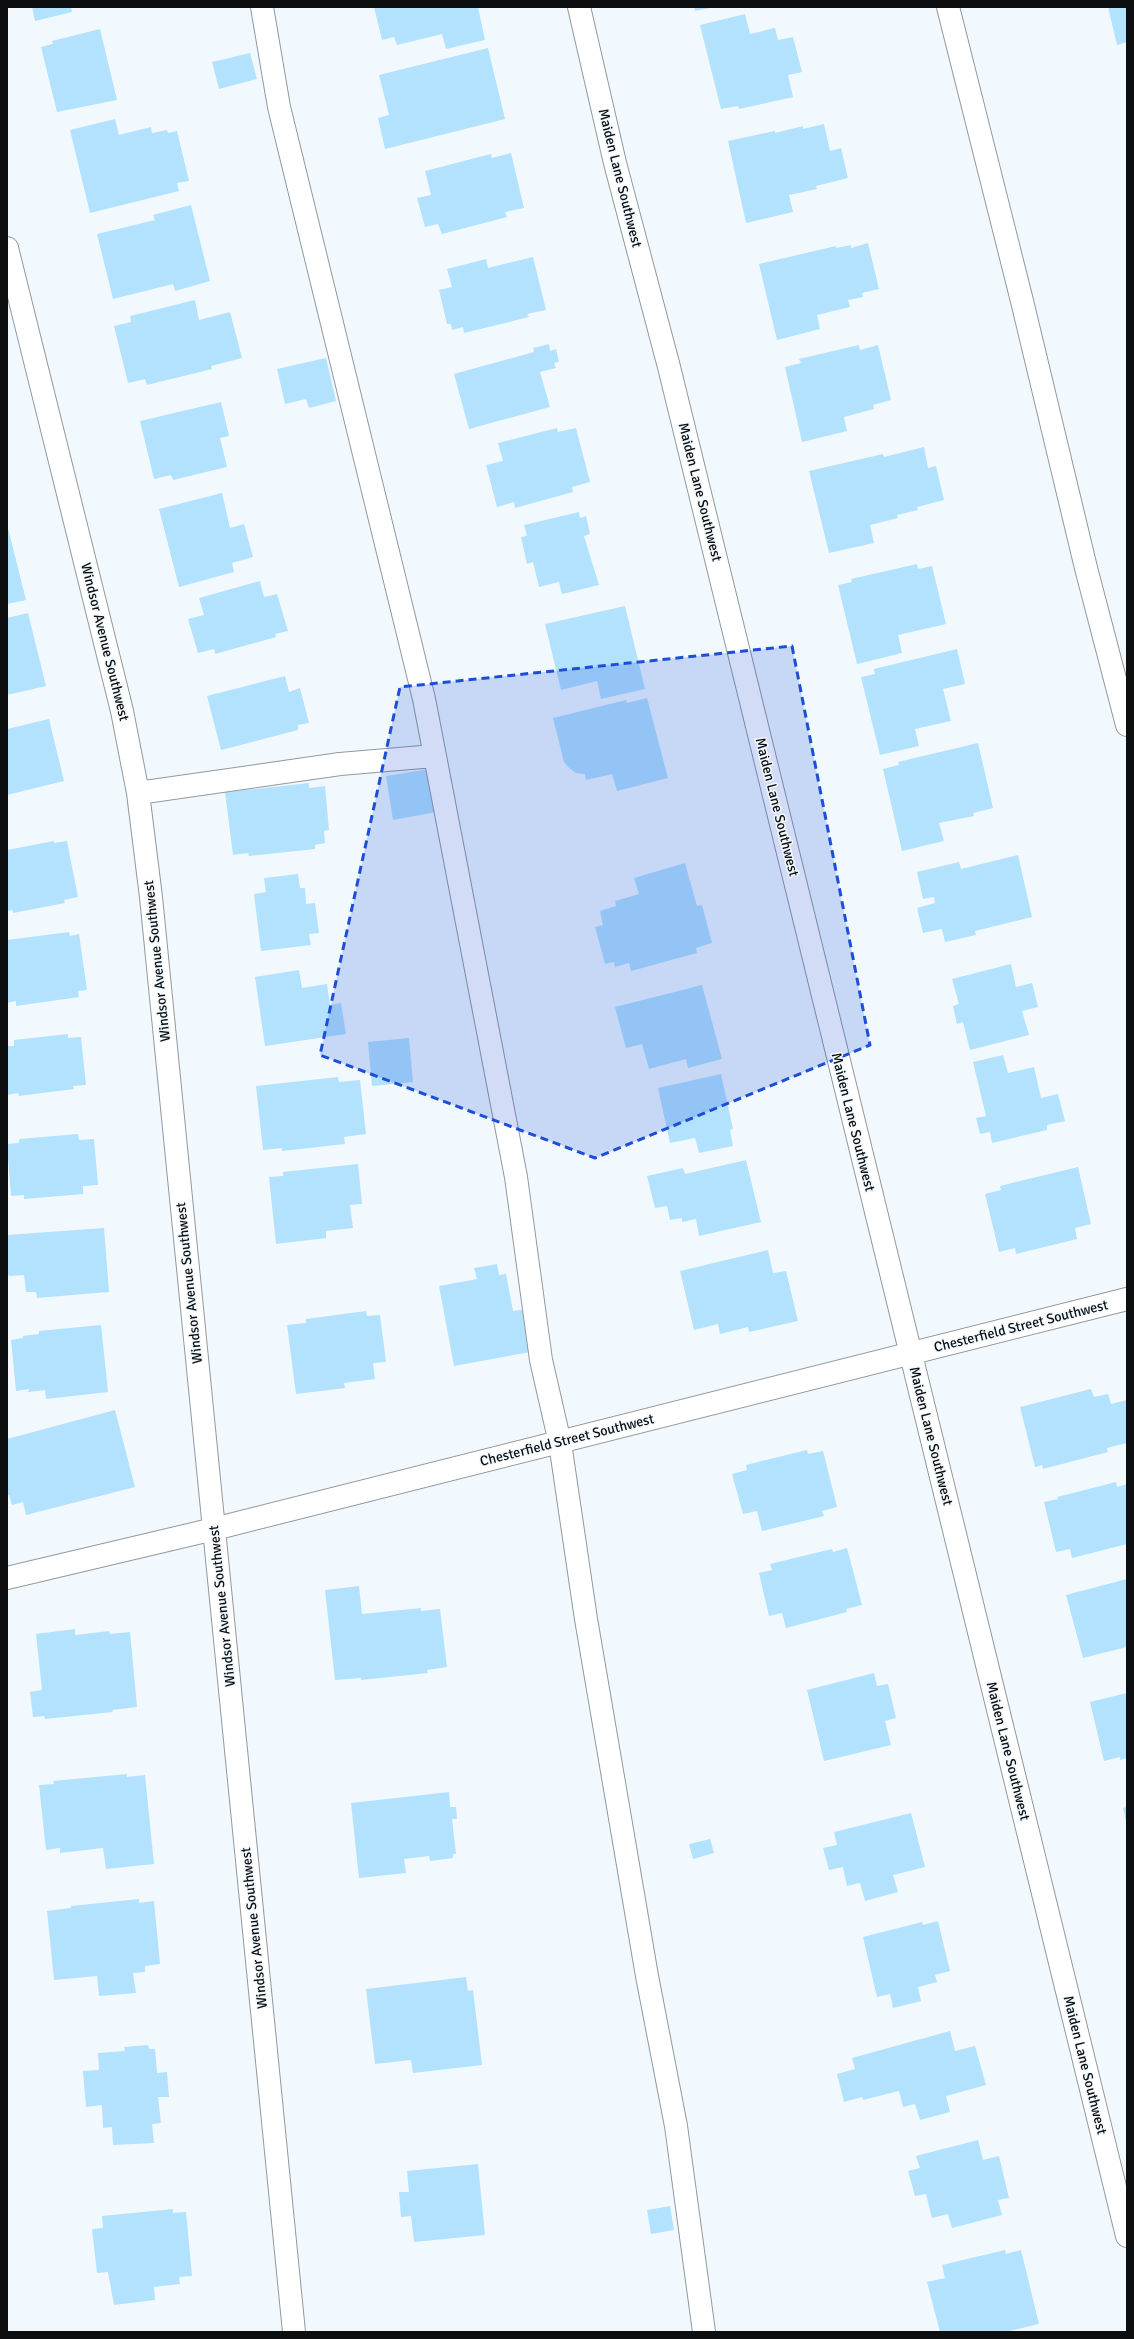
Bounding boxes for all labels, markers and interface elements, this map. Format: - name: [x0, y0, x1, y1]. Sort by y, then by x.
- street label: Maiden Lane Southwest: [595, 107, 645, 249]
- street label: Maiden Lane Southwest: [675, 421, 725, 563]
- street label: Windsor Avenue Southwest: [77, 561, 133, 723]
- street label: Maiden Lane Southwest: [752, 736, 802, 878]
- street label: Windsor Avenue Southwest: [140, 879, 174, 1043]
- street label: Maiden Lane Southwest: [828, 1051, 878, 1193]
- street label: Windsor Avenue Southwest: [172, 1201, 206, 1365]
- street label: Chesterfield Street Southwest: [932, 1296, 1110, 1356]
- street label: Maiden Lane Southwest: [906, 1365, 956, 1507]
- street label: Chesterfield Street Southwest: [478, 1410, 656, 1470]
- street label: Windsor Avenue Southwest: [205, 1524, 239, 1688]
- street label: Maiden Lane Southwest: [983, 1680, 1033, 1822]
- street label: Windsor Avenue Southwest: [237, 1846, 271, 2010]
- street label: Maiden Lane Southwest: [1060, 1994, 1110, 2136]

